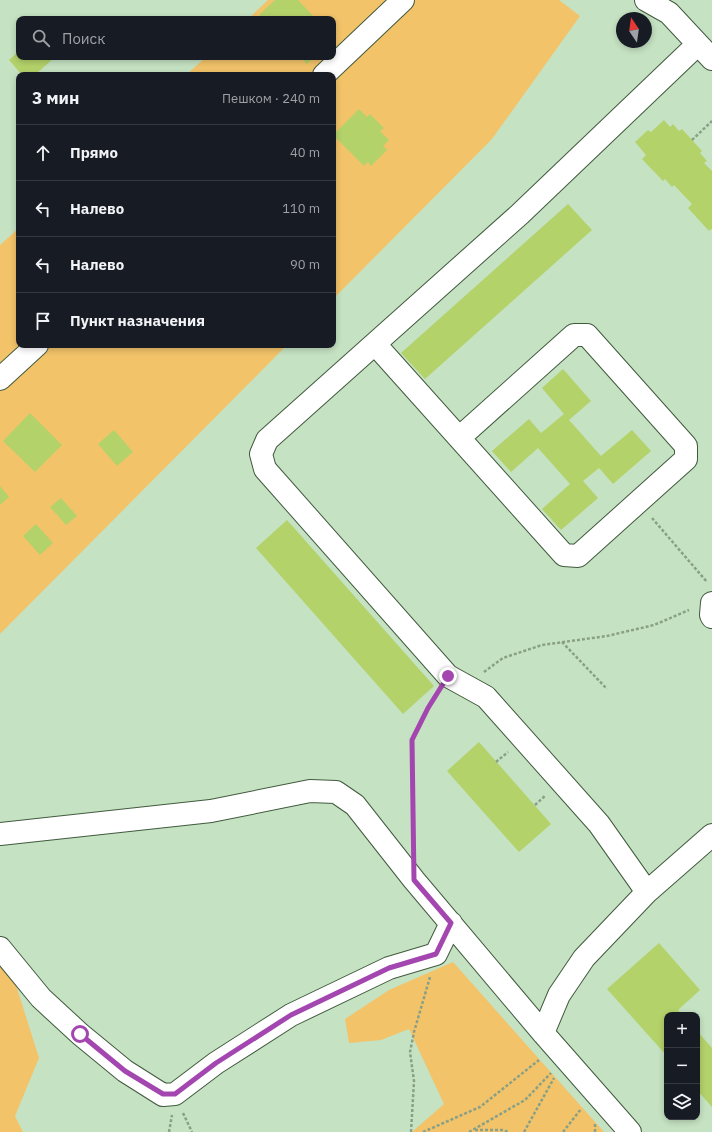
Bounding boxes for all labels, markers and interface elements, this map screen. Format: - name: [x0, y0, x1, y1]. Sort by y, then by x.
- north arrow: [616, 12, 652, 48]
- search box: [16, 16, 336, 60]
- icon: search: [30, 27, 52, 49]
- text: Поиск: [62, 29, 105, 48]
- text: 3 мин: [32, 87, 79, 109]
- text: Пешком · 240 m: [222, 90, 320, 107]
- icon: ahead: [32, 142, 54, 164]
- text: Прямо: [70, 143, 118, 162]
- text: 40 m: [290, 144, 320, 161]
- icon: left: [32, 198, 54, 220]
- text: Налево: [70, 199, 124, 218]
- text: 110 m: [282, 200, 320, 217]
- icon: left: [32, 254, 54, 276]
- text: Налево: [70, 255, 124, 274]
- text: 90 m: [290, 256, 320, 273]
- icon: arrive: [32, 310, 54, 332]
- text: Пункт назначения: [70, 311, 205, 330]
- route end: [439, 667, 457, 685]
- map controls: [664, 1012, 700, 1120]
- button: +: [664, 1012, 700, 1048]
- route start: [71, 1025, 89, 1043]
- button: −: [664, 1048, 700, 1084]
- button: layers: [664, 1084, 700, 1120]

